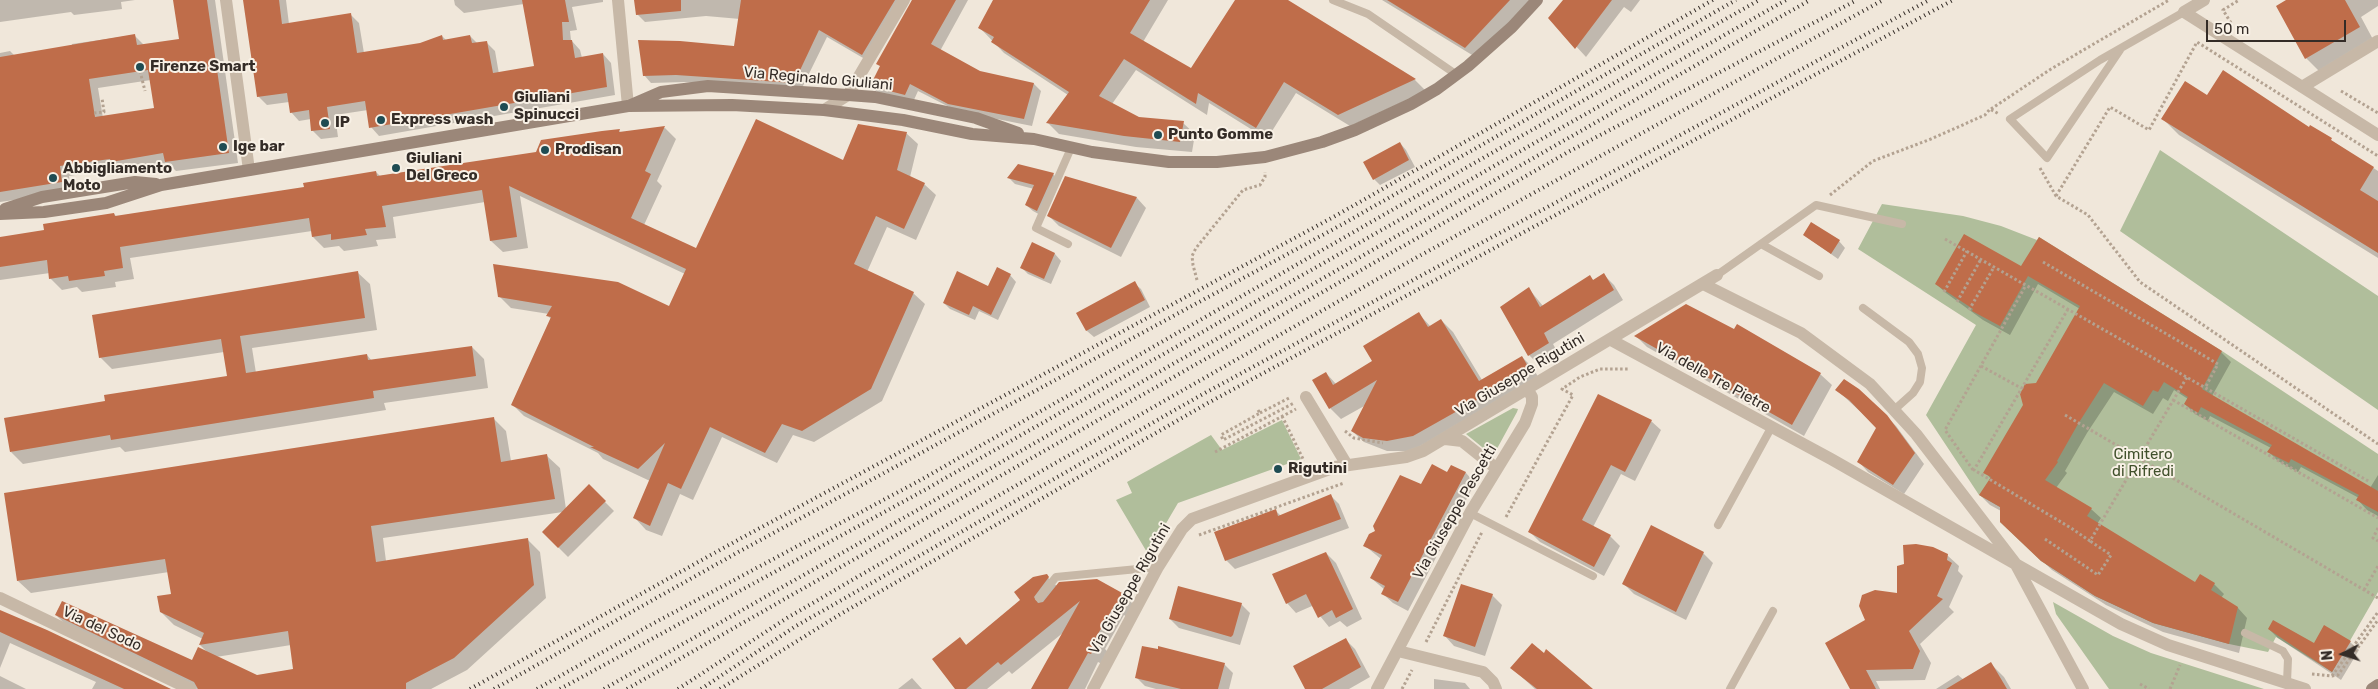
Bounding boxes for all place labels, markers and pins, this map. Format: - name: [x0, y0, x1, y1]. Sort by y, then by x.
- place label: Firenze Smart: [150, 58, 256, 76]
- marker: Firenze Smart: [134, 61, 146, 73]
- place label: Giuliani Spinucci: [514, 89, 579, 124]
- marker: Giuliani Spinucci: [498, 101, 510, 113]
- place label: Express wash: [391, 111, 494, 129]
- place label: IP: [335, 114, 350, 132]
- marker: Express wash: [375, 114, 387, 126]
- marker: IP: [319, 117, 331, 129]
- place label: Punto Gomme: [1168, 126, 1273, 144]
- marker: Punto Gomme: [1152, 129, 1164, 141]
- place label: Ige bar: [233, 138, 285, 156]
- marker: Ige bar: [217, 141, 229, 153]
- place label: Prodisan: [555, 141, 622, 159]
- marker: Prodisan: [539, 144, 551, 156]
- place label: Giuliani Del Greco: [406, 150, 478, 185]
- place label: Abbigliamento Moto: [63, 160, 172, 195]
- marker: Giuliani Del Greco: [390, 162, 402, 174]
- marker: Abbigliamento Moto: [47, 172, 59, 184]
- place label: Rigutini: [1288, 460, 1347, 478]
- marker: Rigutini: [1272, 463, 1284, 475]

